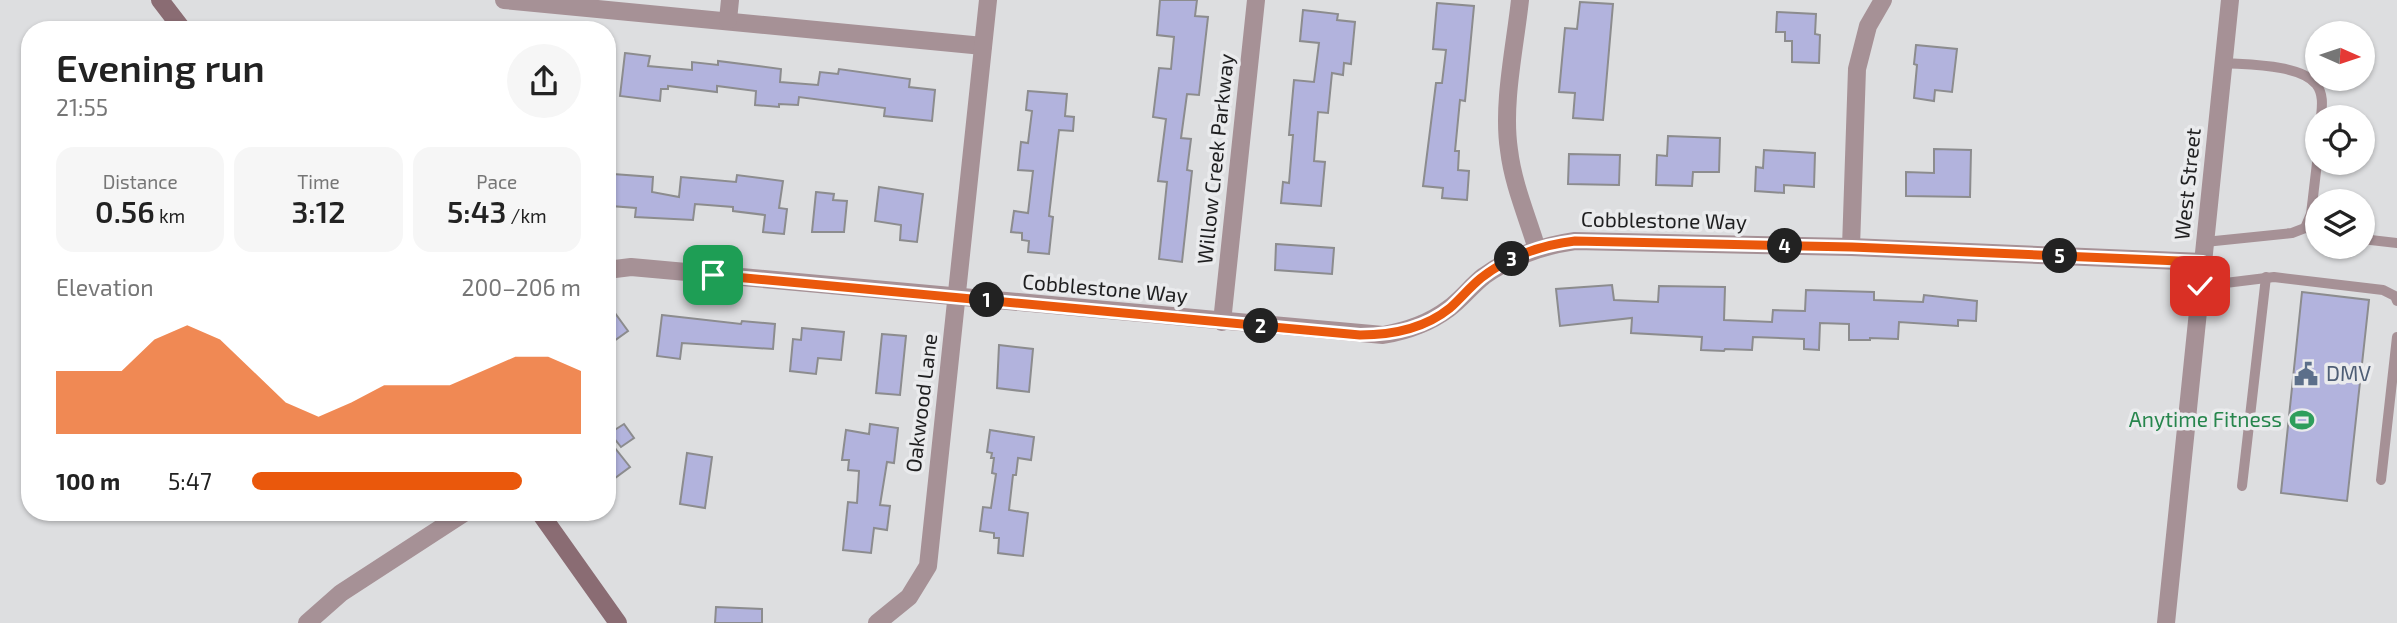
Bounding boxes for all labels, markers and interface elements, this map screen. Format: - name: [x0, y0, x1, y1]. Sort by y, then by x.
- north arrow: [2305, 21, 2375, 91]
- map controls: [2305, 21, 2375, 259]
- text: Evening run: [56, 44, 265, 90]
- button: share: [507, 44, 581, 118]
- street label: Willow Creek Parkway: [1191, 52, 1238, 265]
- text: 21:55: [56, 93, 108, 121]
- button: locate: [2305, 105, 2375, 175]
- street label: West Street: [2168, 127, 2205, 241]
- text: Distance: [103, 170, 178, 193]
- text: Time: [297, 170, 340, 193]
- text: Pace: [476, 170, 517, 193]
- button: layers: [2305, 189, 2375, 259]
- text: 0.56: [95, 193, 155, 229]
- text: 3:12: [291, 193, 346, 229]
- text: 5:43: [447, 193, 506, 229]
- text: km: [155, 204, 185, 227]
- text: /km: [506, 204, 547, 227]
- street label: Cobblestone Way: [1581, 206, 1747, 233]
- pin: 4: [1768, 229, 1802, 264]
- text: 4: [1778, 234, 1791, 257]
- pin: 5: [2042, 238, 2078, 274]
- pin: 3: [1494, 242, 1530, 276]
- text: 5: [2054, 244, 2065, 267]
- pin: [683, 245, 743, 305]
- text: 3: [1506, 247, 1517, 270]
- icon: arrive: [694, 256, 732, 294]
- pin: [2170, 256, 2230, 316]
- icon: check: [2181, 267, 2219, 305]
- street label: Cobblestone Way: [1021, 268, 1189, 307]
- text: Elevation: [56, 273, 154, 301]
- text: 200–206 m: [461, 273, 581, 301]
- pin: 1: [970, 282, 1004, 318]
- text: 1: [982, 288, 991, 311]
- pin: 2: [1244, 308, 1278, 344]
- text: 2: [1255, 314, 1266, 337]
- street label: Oakwood Lane: [900, 332, 941, 474]
- public building icon: DMV: [2292, 360, 2320, 388]
- place label: DMV: [2326, 360, 2371, 385]
- place label: Anytime Fitness: [2129, 406, 2282, 431]
- sports icon: Anytime Fitness: [2288, 406, 2316, 434]
- text: 100 m: [56, 467, 120, 495]
- text: 5:47: [168, 467, 212, 495]

